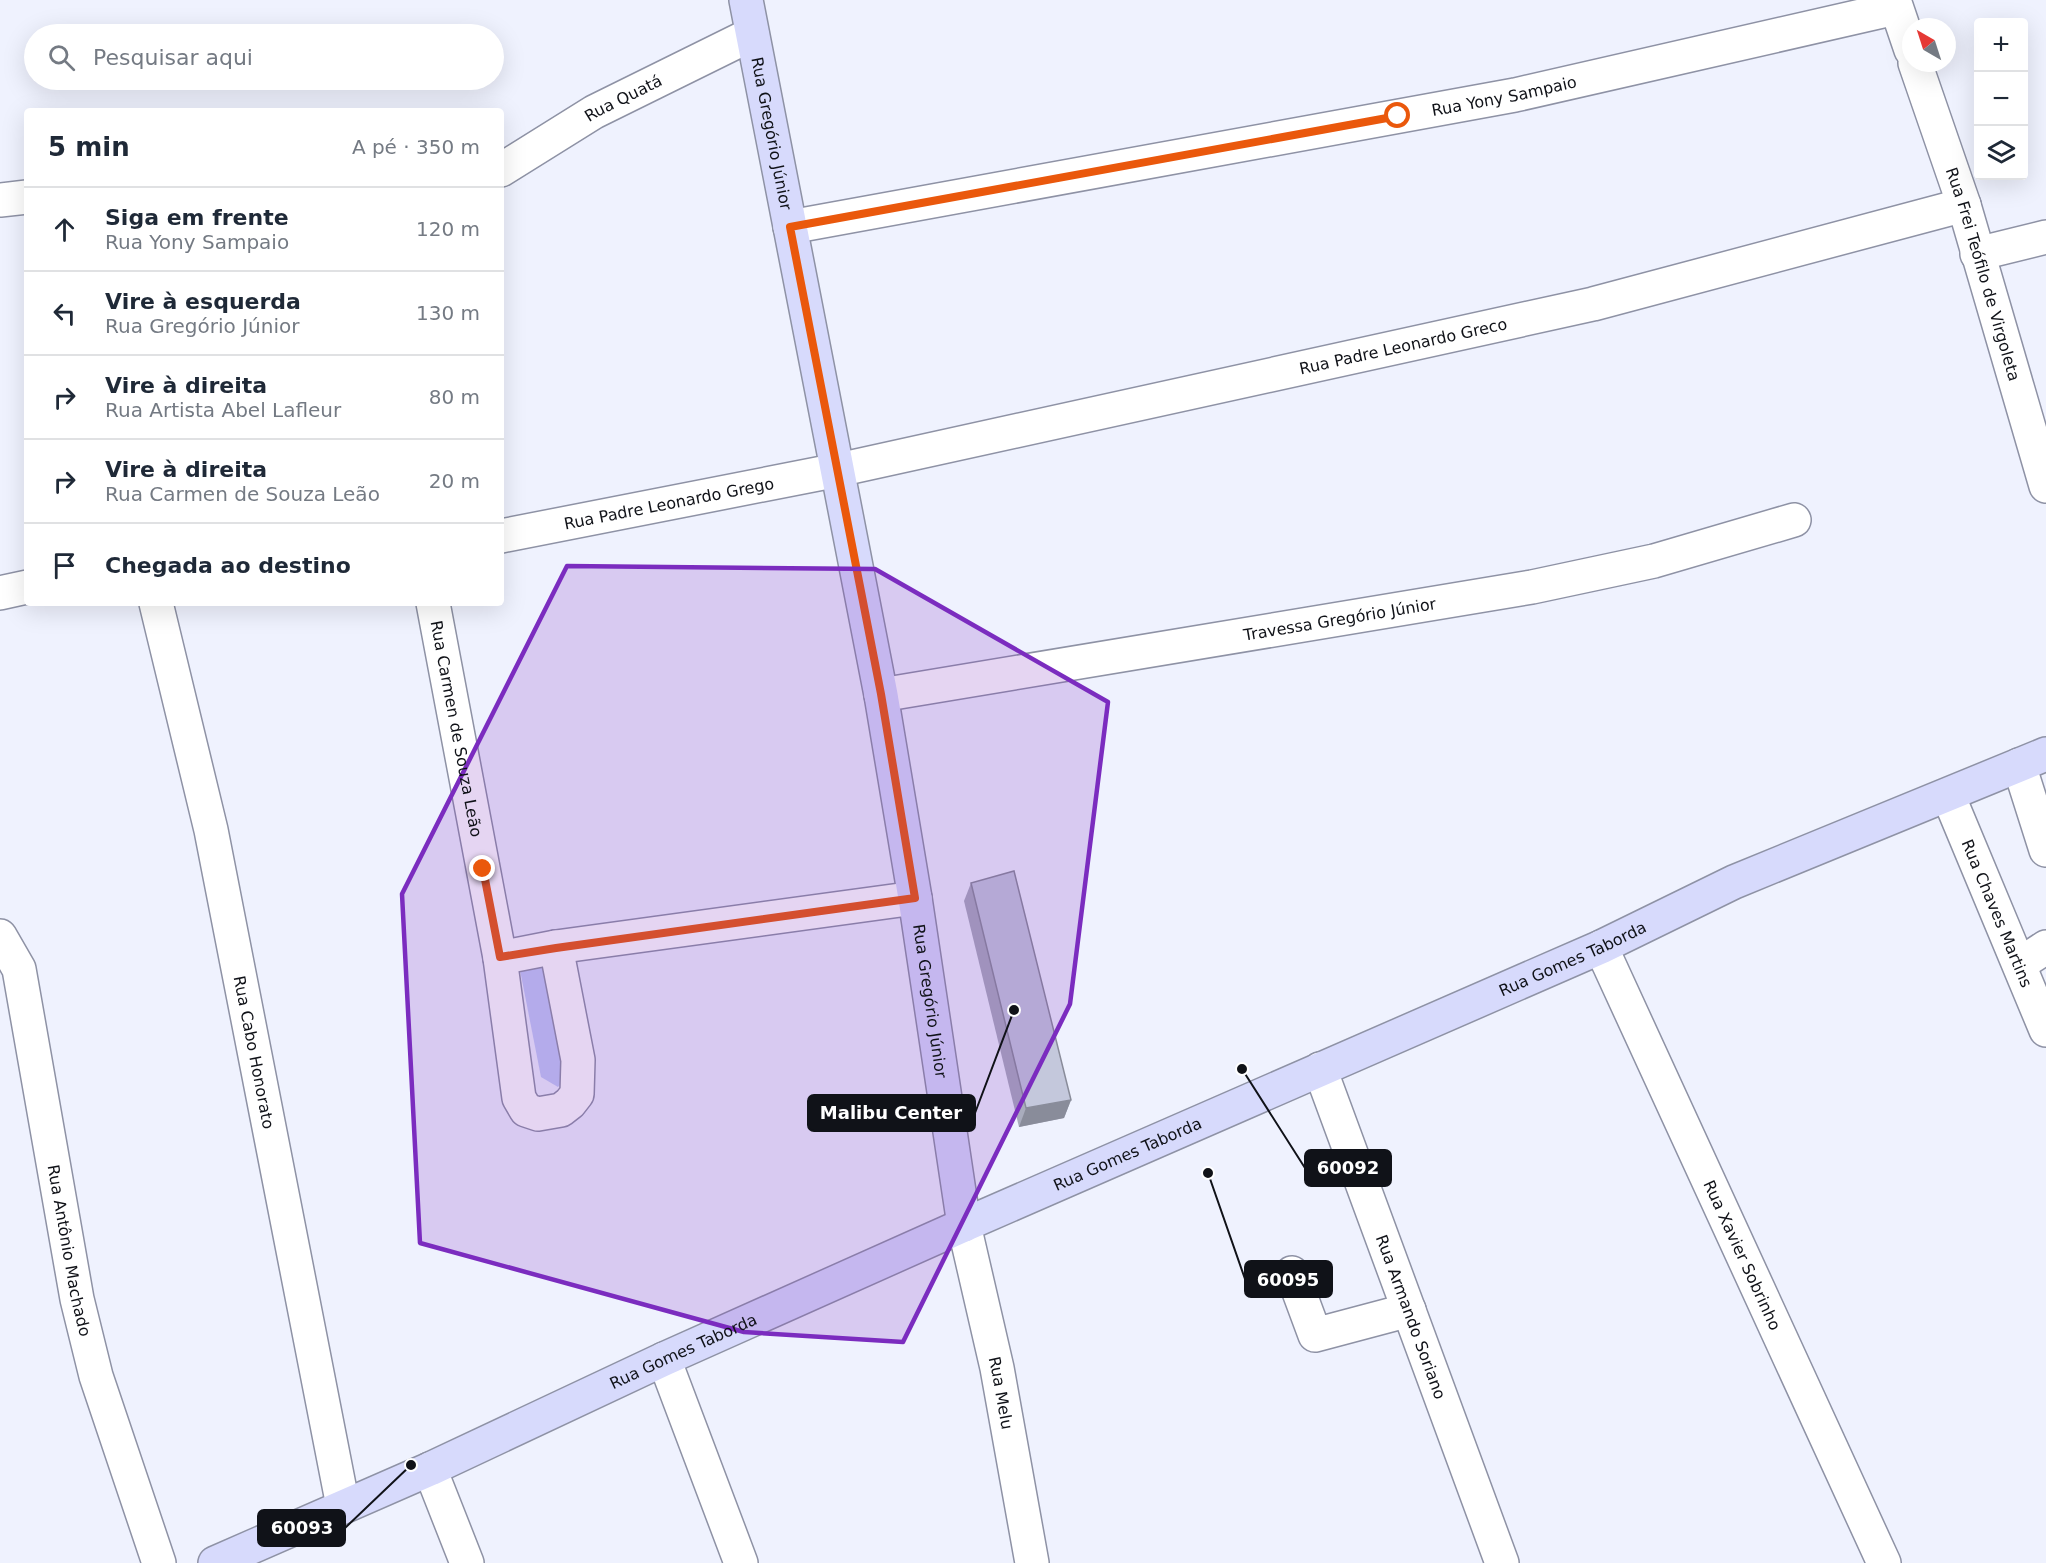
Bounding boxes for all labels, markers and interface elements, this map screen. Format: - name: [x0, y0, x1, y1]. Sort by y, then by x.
- north arrow: [1902, 18, 1956, 72]
- map controls: [1974, 18, 2028, 180]
- button: +: [1974, 18, 2028, 72]
- search box: [24, 24, 504, 90]
- icon: search: [45, 41, 78, 74]
- text: Pesquisar aqui: [93, 45, 253, 70]
- street label: Rua Gregório Júnior: [748, 55, 796, 212]
- street label: Rua Quatá: [581, 71, 665, 125]
- street label: Rua Yony Sampaio: [1430, 72, 1578, 120]
- button: −: [1974, 72, 2028, 126]
- route start: [1384, 102, 1410, 128]
- button: layers: [1974, 126, 2028, 180]
- text: 5 min: [48, 132, 130, 162]
- text: A pé · 350 m: [352, 135, 480, 159]
- street label: Rua Frei Teófilo de Virgoleta: [1942, 165, 2024, 383]
- text: Siga em frente: [105, 205, 289, 230]
- icon: ahead: [48, 213, 81, 246]
- text: 120 m: [416, 217, 480, 241]
- text: Rua Yony Sampaio: [105, 230, 289, 254]
- text: Vire à esquerda: [105, 289, 301, 314]
- icon: left: [48, 297, 81, 330]
- text: 130 m: [416, 301, 480, 325]
- text: Rua Gregório Júnior: [105, 314, 299, 338]
- street label: Rua Padre Leonardo Greco: [1297, 314, 1509, 378]
- text: Vire à direita: [105, 373, 267, 398]
- icon: right: [48, 381, 81, 414]
- text: 80 m: [429, 385, 480, 409]
- text: Rua Artista Abel Lafleur: [105, 398, 341, 422]
- text: Vire à direita: [105, 457, 267, 482]
- icon: right: [48, 465, 81, 498]
- text: 20 m: [429, 469, 480, 493]
- street label: Rua Padre Leonardo Grego: [562, 473, 775, 533]
- text: Rua Carmen de Souza Leão: [105, 482, 380, 506]
- icon: arrive: [48, 549, 81, 582]
- text: Chegada ao destino: [105, 553, 351, 578]
- street label: Travessa Gregório Júnior: [1241, 594, 1438, 644]
- street label: Rua Carmen de Souza Leão: [427, 619, 486, 839]
- street label: Rua Chaves Martins: [1958, 836, 2037, 990]
- route end: [469, 855, 495, 881]
- street label: Rua Gomes Taborda: [1496, 917, 1649, 1000]
- street label: Rua Gregório Júnior: [910, 923, 951, 1080]
- street label: Rua Cabo Honorato: [230, 974, 279, 1130]
- callout: Malibu Center: [808, 1095, 975, 1131]
- text: Malibu Center: [820, 1102, 962, 1123]
- street label: Rua Gomes Taborda: [1050, 1113, 1204, 1194]
- callout: 60092: [1305, 1150, 1391, 1186]
- text: 60092: [1317, 1157, 1379, 1178]
- street label: Rua Antônio Machado: [44, 1163, 95, 1338]
- street label: Rua Xavier Sobrinho: [1700, 1177, 1785, 1333]
- street label: Rua Armando Soriano: [1372, 1232, 1450, 1402]
- callout: 60095: [1245, 1261, 1332, 1297]
- text: 60095: [1257, 1269, 1319, 1290]
- street label: Rua Gomes Taborda: [607, 1309, 760, 1393]
- street label: Rua Melu: [985, 1355, 1017, 1431]
- callout: 60093: [258, 1510, 345, 1546]
- text: 60093: [271, 1517, 333, 1538]

